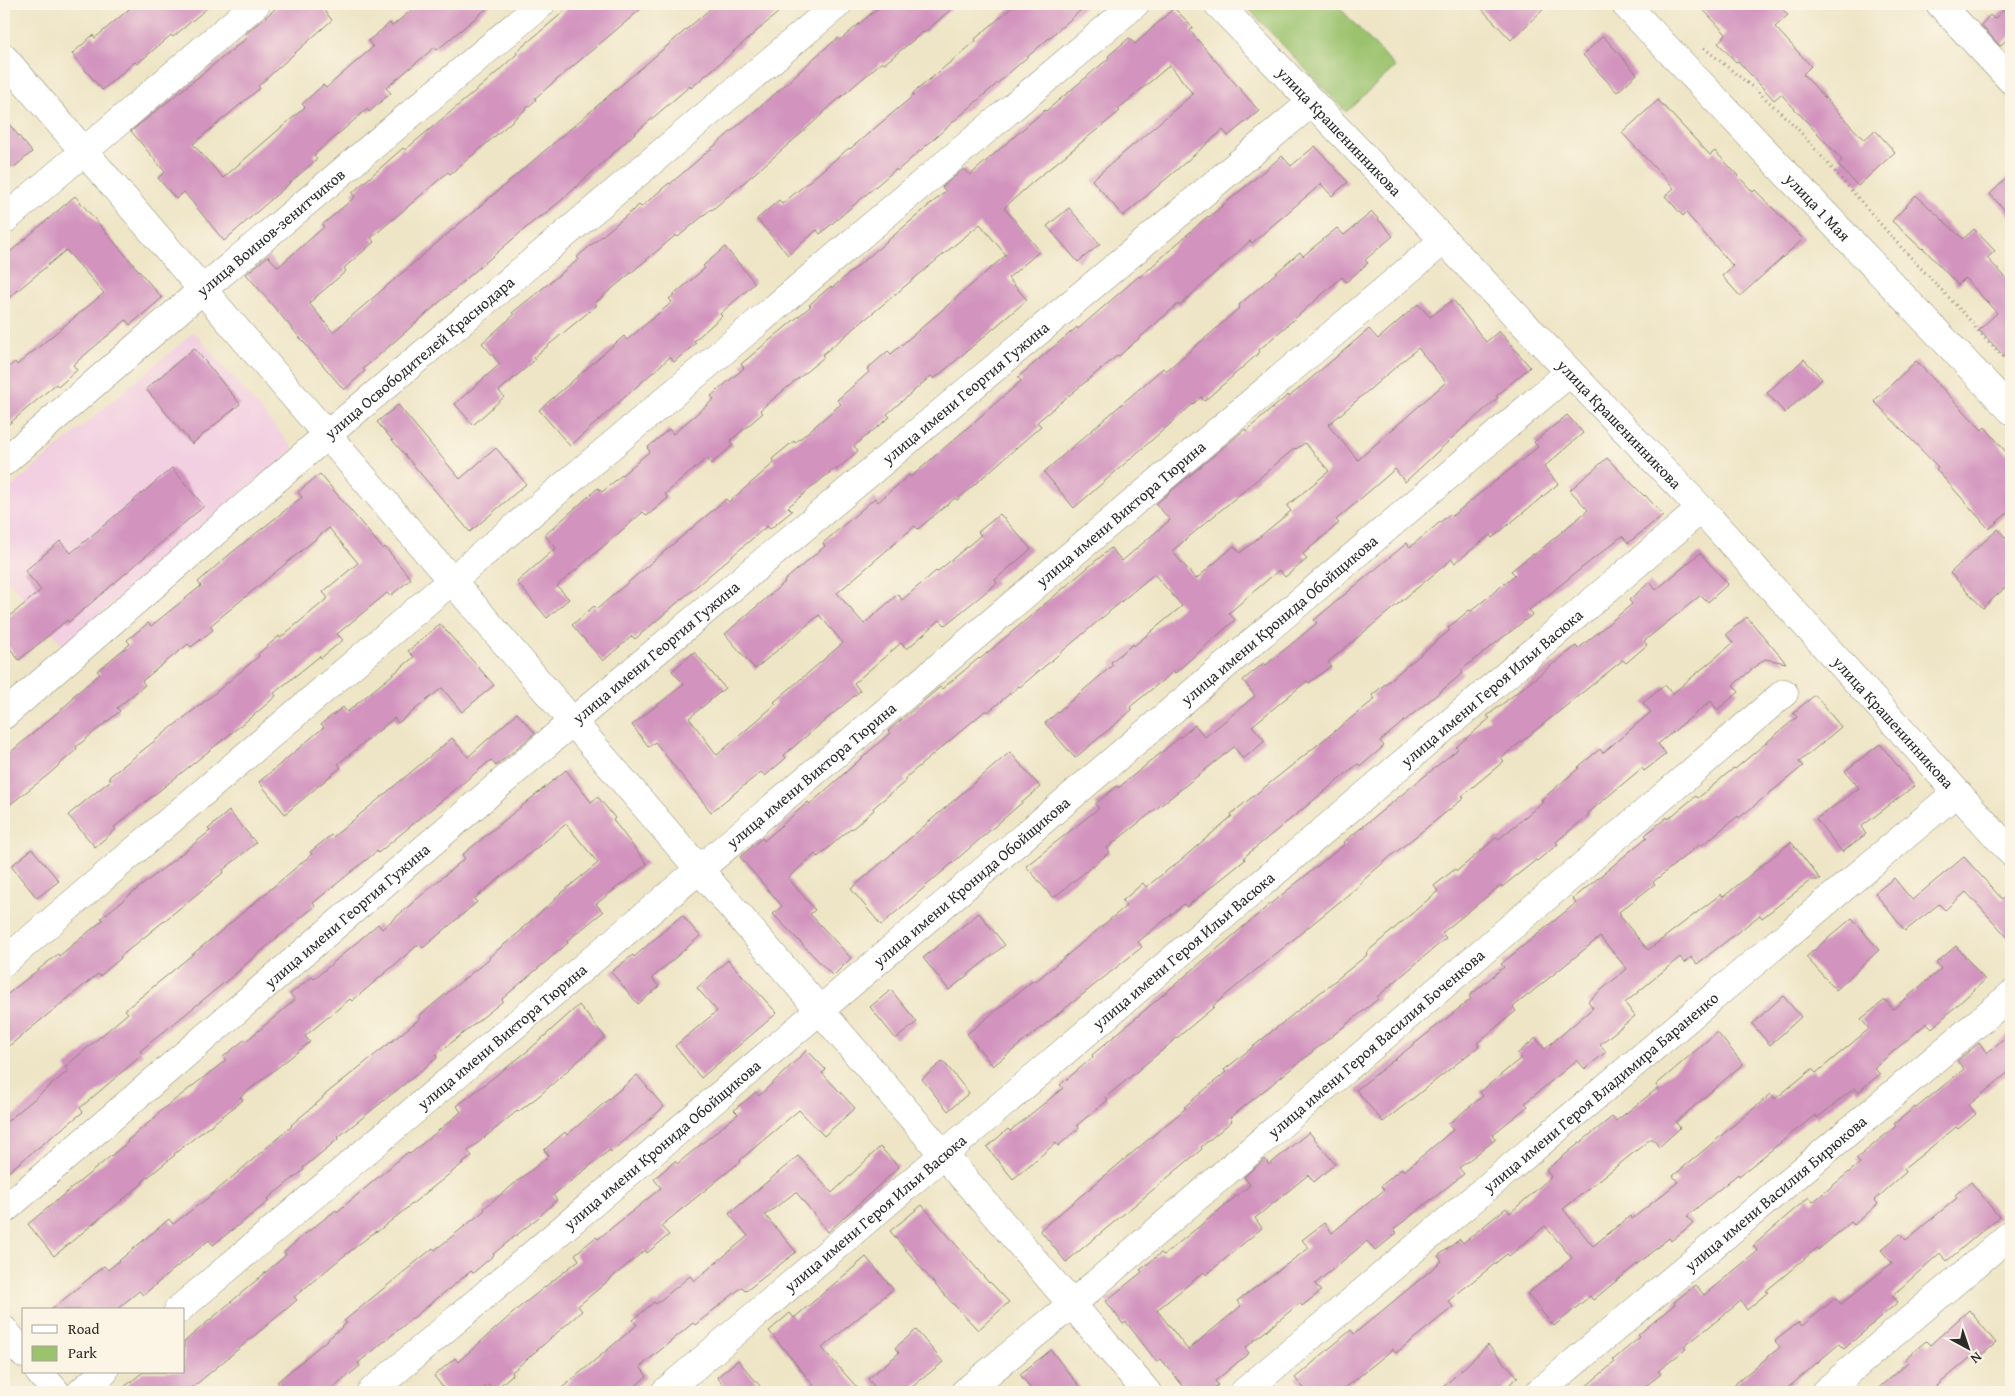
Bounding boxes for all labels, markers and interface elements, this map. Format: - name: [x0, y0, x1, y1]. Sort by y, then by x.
- street label: улица Крашенинникова: [1271, 60, 1408, 202]
- street label: улица Воинов-зенитчиков: [190, 162, 350, 302]
- street label: улица 1 Мая: [1779, 167, 1856, 246]
- street label: улица Освободителей Краснодара: [318, 270, 520, 445]
- street label: улица имени Георгия Гужина: [876, 315, 1054, 470]
- street label: улица Крашенинникова: [1551, 353, 1688, 494]
- street label: улица имени Виктора Тюрина: [1030, 434, 1211, 593]
- street label: улица имени Кронида Обойщикова: [1174, 529, 1383, 711]
- street label: улица имени Георгия Гужина: [566, 575, 745, 730]
- street label: улица имени Героя Ильи Васюка: [1394, 603, 1588, 773]
- street label: улица Крашенинникова: [1827, 650, 1960, 794]
- street label: улица имени Виктора Тюрина: [720, 696, 902, 854]
- street label: улица имени Кронида Обойщикова: [867, 790, 1075, 973]
- street label: улица имени Георгия Гужина: [258, 837, 435, 994]
- street label: улица имени Героя Ильи Васюка: [1086, 865, 1280, 1036]
- street label: улица имени Героя Василия Боченкова: [1261, 943, 1490, 1144]
- street label: улица имени Виктора Тюрина: [411, 957, 592, 1116]
- street label: улица имени Героя Владимира Бараненко: [1477, 986, 1724, 1199]
- street label: улица имени Кронида Обойщикова: [557, 1053, 766, 1236]
- street label: улица имени Василия Бирюкова: [1678, 1109, 1872, 1277]
- street label: улица имени Героя Ильи Васюка: [778, 1128, 972, 1298]
- legend: [22, 1308, 185, 1374]
- text: Road: [68, 1318, 99, 1339]
- north arrow: [1942, 1324, 1992, 1374]
- text: Park: [68, 1342, 97, 1363]
- text: N: [1966, 1347, 1986, 1369]

